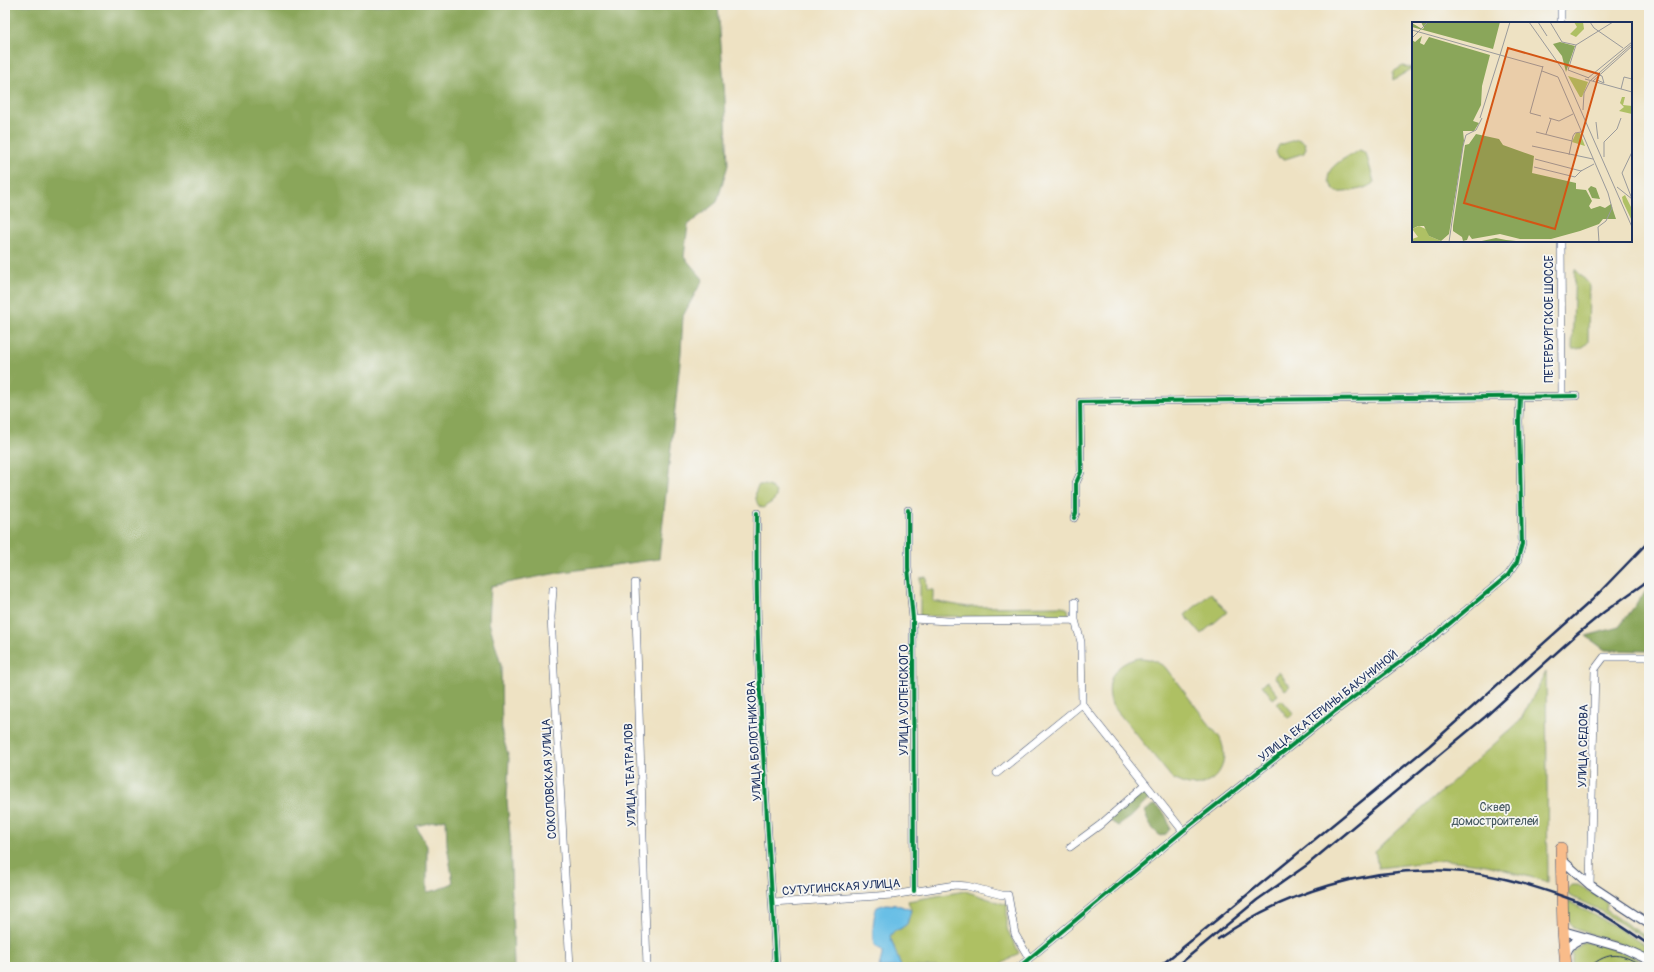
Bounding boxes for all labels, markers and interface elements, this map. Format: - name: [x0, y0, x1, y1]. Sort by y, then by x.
- inset map: [1412, 22, 1632, 242]
- street label: ПЕТЕРБУРГСКОЕ ШОССЕ: [1542, 255, 1557, 383]
- street label: УЛИЦА УСПЕНСКОГО: [897, 644, 912, 756]
- street label: УЛИЦА ЕКАТЕРИНЫ БАКУНИНОЙ: [1256, 647, 1401, 765]
- street label: УЛИЦА БОЛОТНИКОВА: [744, 680, 765, 802]
- street label: УЛИЦА СЕДОВА: [1575, 704, 1592, 788]
- street label: СОКОЛОВСКАЯ УЛИЦА: [539, 718, 560, 840]
- street label: УЛИЦА ТЕАТРАЛОВ: [621, 723, 640, 827]
- park label: Сквер домостроителей: [1451, 800, 1539, 829]
- street label: СУТУГИНСКАЯ УЛИЦА: [781, 876, 901, 899]

